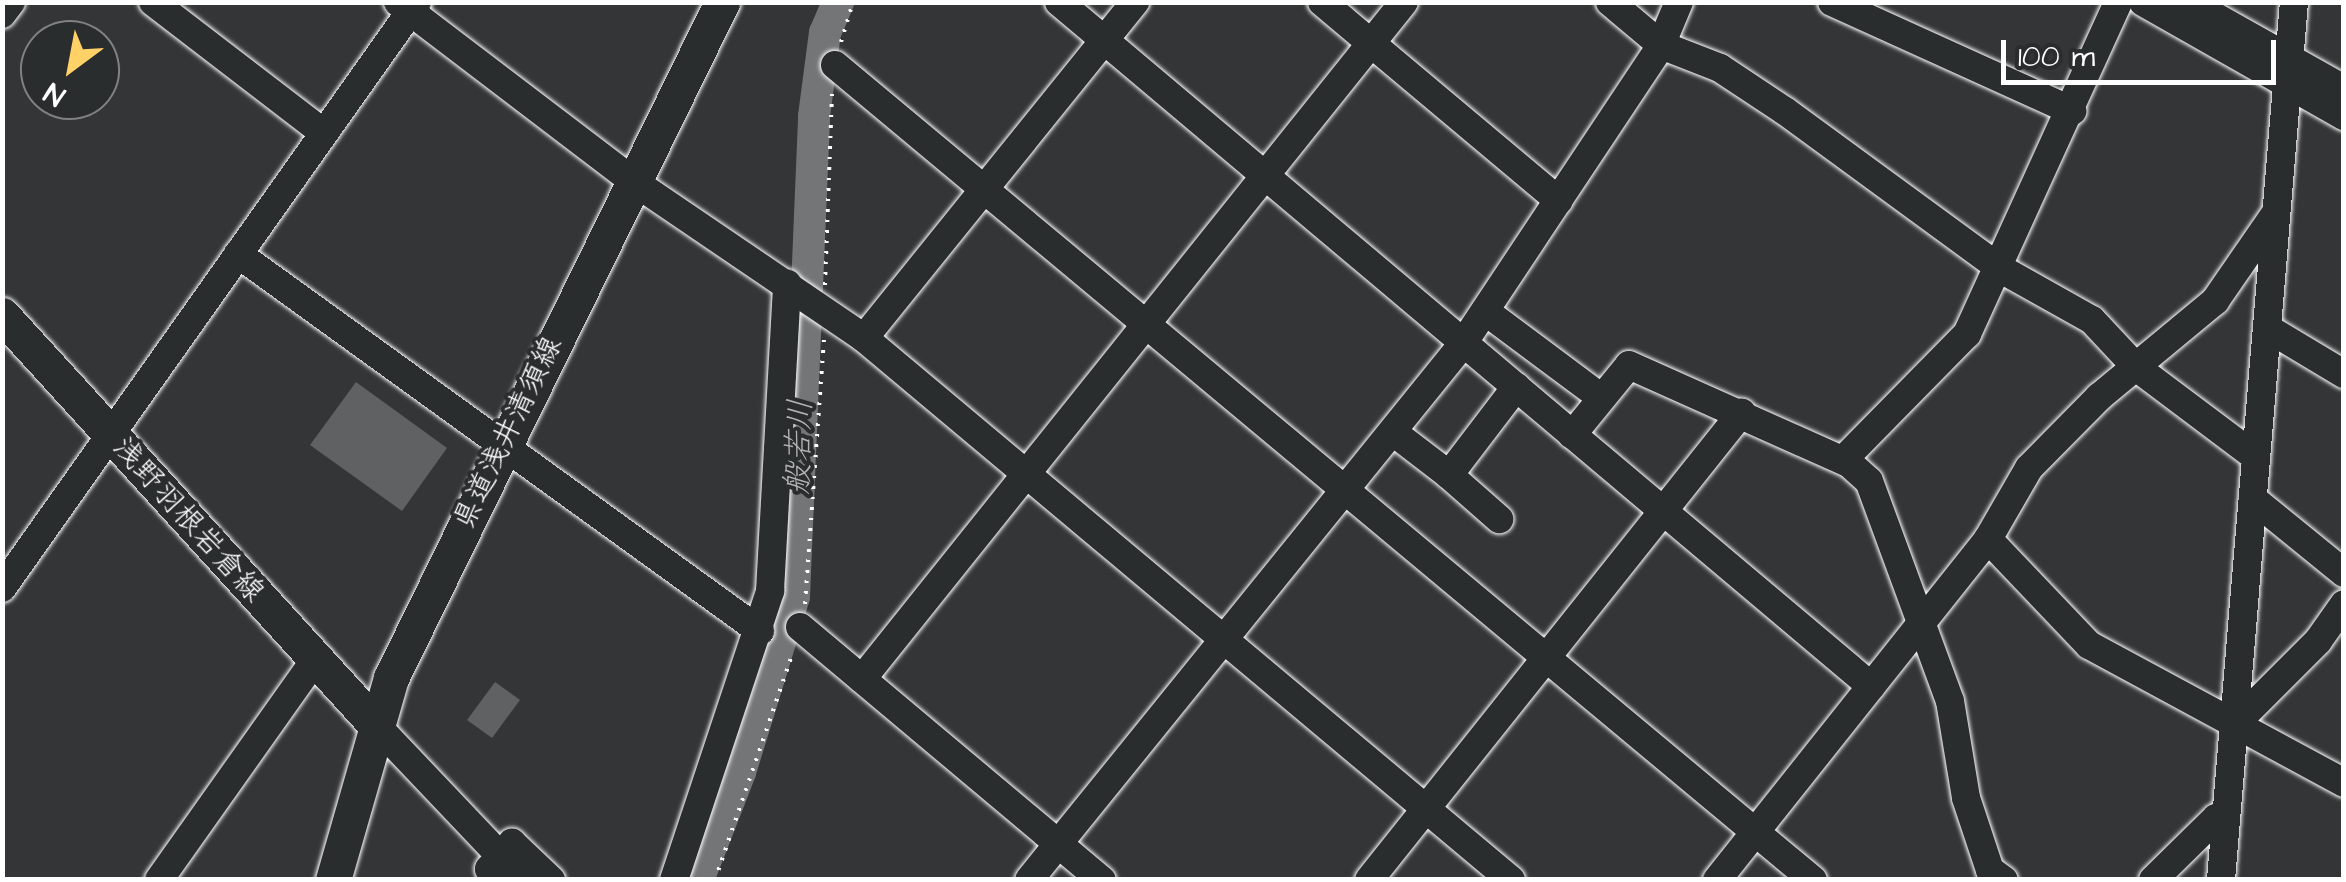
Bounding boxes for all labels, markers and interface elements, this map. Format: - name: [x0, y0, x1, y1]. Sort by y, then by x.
- north arrow: [20, 20, 120, 120]
- scale bar: [2006, 20, 2281, 82]
- text: 100 m: [2018, 36, 2095, 78]
- text: N: [37, 73, 73, 115]
- street label: 県道浅井清須線: [446, 331, 570, 535]
- water label: 般若川: [779, 398, 821, 496]
- street label: 浅野羽根岩倉線: [104, 430, 272, 610]

